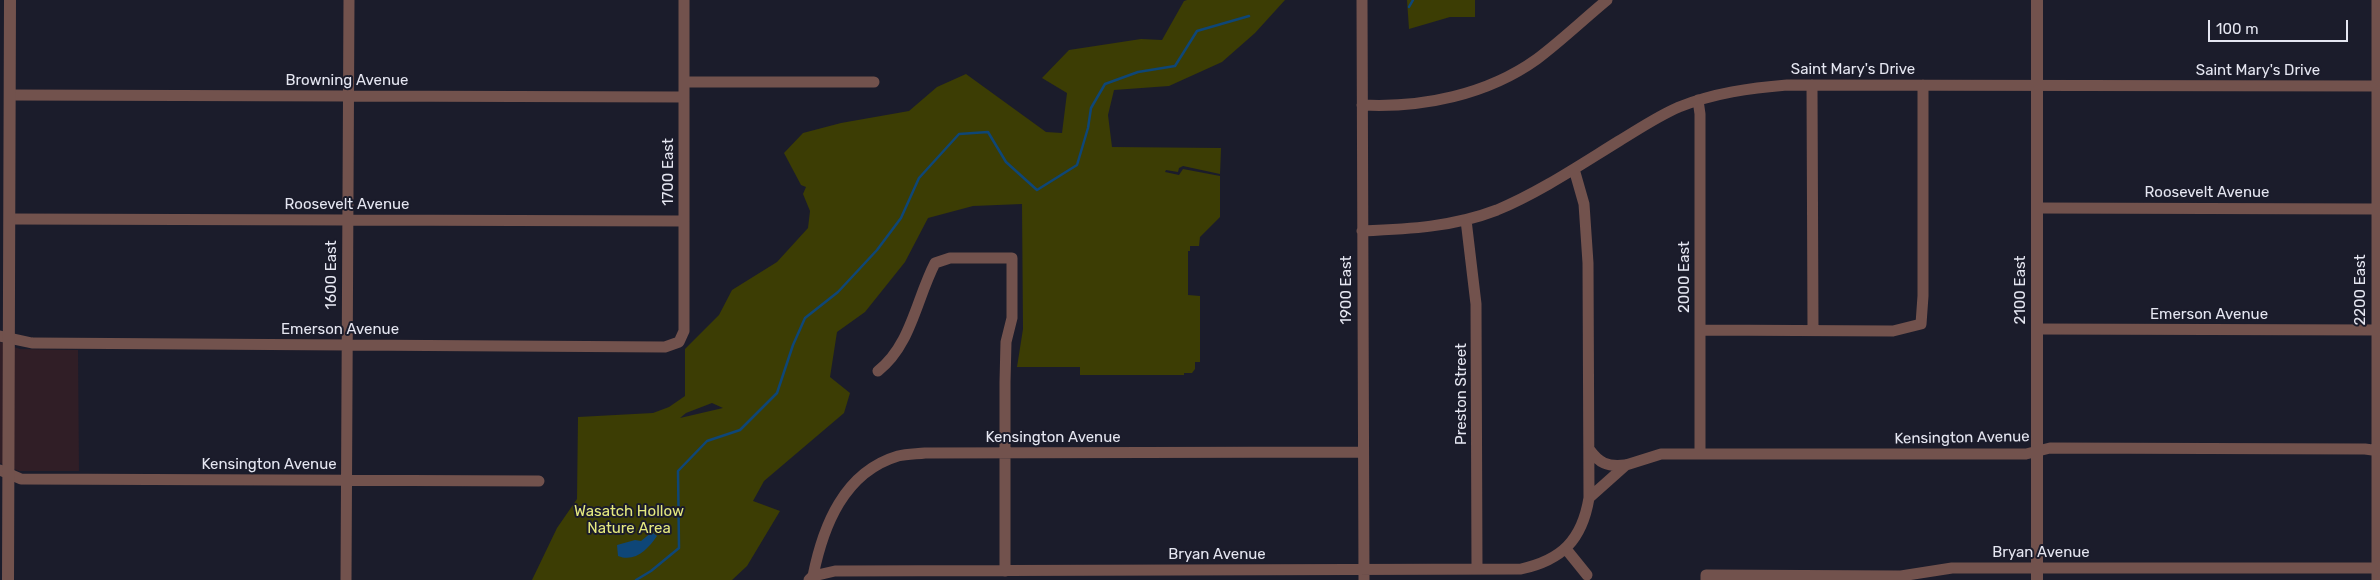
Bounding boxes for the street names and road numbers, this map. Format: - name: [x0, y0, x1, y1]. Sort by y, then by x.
- street label: Saint Mary's Drive: [1791, 61, 1915, 79]
- street label: Saint Mary's Drive: [2196, 62, 2320, 80]
- street label: Browning Avenue: [286, 72, 408, 90]
- street label: 1700 East: [660, 138, 678, 206]
- street label: Roosevelt Avenue: [2145, 184, 2269, 202]
- street label: Roosevelt Avenue: [285, 196, 409, 214]
- street label: 1600 East: [323, 240, 341, 310]
- street label: 2000 East: [1676, 241, 1694, 313]
- street label: 2200 East: [2352, 254, 2370, 326]
- street label: 1900 East: [1338, 256, 1356, 324]
- street label: 2100 East: [2012, 256, 2030, 324]
- street label: Emerson Avenue: [2150, 306, 2268, 324]
- street label: Emerson Avenue: [281, 321, 399, 339]
- street label: Preston Street: [1453, 343, 1471, 445]
- street label: Kensington Avenue: [1894, 428, 2030, 448]
- street label: Kensington Avenue: [985, 429, 1121, 447]
- street label: Kensington Avenue: [201, 456, 337, 474]
- street label: Bryan Avenue: [1992, 544, 2090, 562]
- street label: Bryan Avenue: [1168, 546, 1266, 564]

